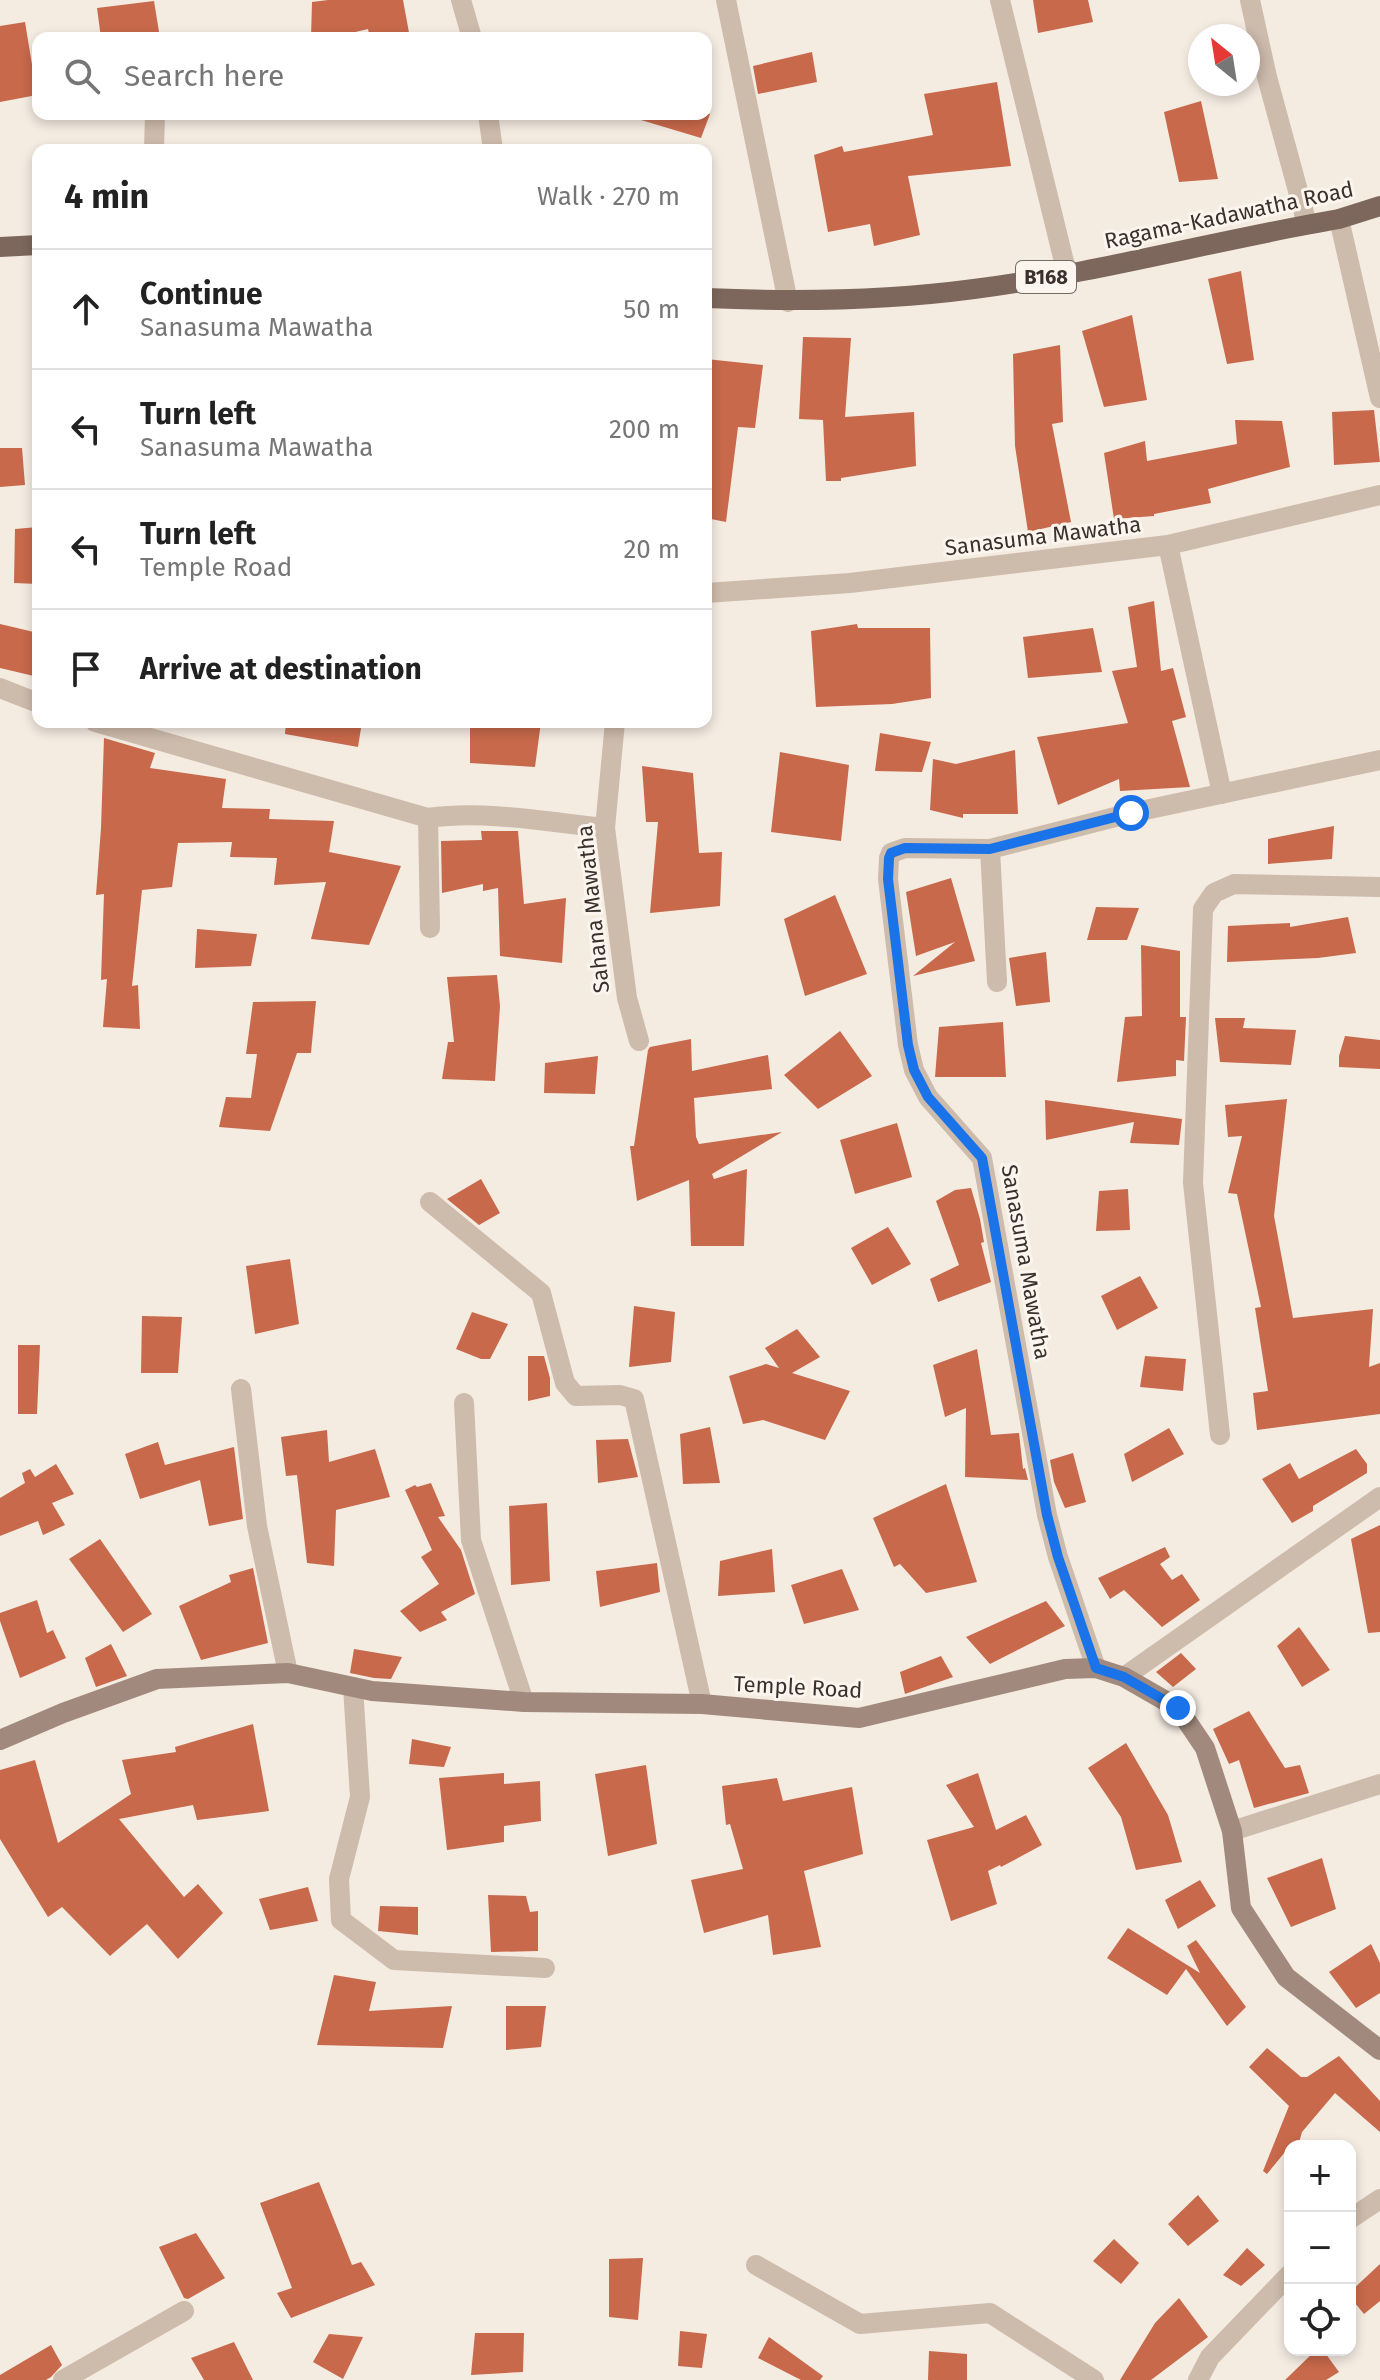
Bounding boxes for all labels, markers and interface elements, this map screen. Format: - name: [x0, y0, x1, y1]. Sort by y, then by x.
- north arrow: [1188, 24, 1260, 96]
- search box: [32, 32, 712, 120]
- icon: search: [60, 54, 104, 98]
- text: Search here: [124, 58, 284, 94]
- street label: Ragama-Kadawatha Road: [1102, 175, 1356, 255]
- text: 4 min: [64, 176, 149, 217]
- text: Walk · 270 m: [537, 181, 680, 212]
- road number: B168: [1016, 261, 1076, 293]
- text: Continue: [140, 276, 263, 312]
- icon: ahead: [64, 287, 108, 331]
- text: 50 m: [623, 294, 680, 325]
- text: Sanasuma Mawatha: [140, 312, 374, 343]
- text: Turn left: [140, 396, 256, 432]
- icon: left: [64, 407, 108, 451]
- text: 200 m: [609, 414, 680, 445]
- text: Sanasuma Mawatha: [140, 432, 374, 463]
- street label: Sanasuma Mawatha: [943, 511, 1143, 561]
- text: Turn left: [140, 516, 256, 552]
- icon: left: [64, 527, 108, 571]
- text: 20 m: [623, 534, 680, 565]
- text: Temple Road: [140, 552, 292, 583]
- icon: arrive: [64, 647, 108, 691]
- text: Arrive at destination: [140, 651, 422, 687]
- route start: [1113, 795, 1149, 831]
- street label: Sahana Mawatha: [571, 824, 615, 994]
- street label: Sanasuma Mawatha: [996, 1162, 1056, 1362]
- street label: Temple Road: [733, 1670, 863, 1704]
- route end: [1160, 1690, 1196, 1726]
- map controls: [1284, 2140, 1356, 2356]
- button: +: [1284, 2140, 1356, 2212]
- button: −: [1284, 2212, 1356, 2284]
- button: locate: [1284, 2284, 1356, 2356]

